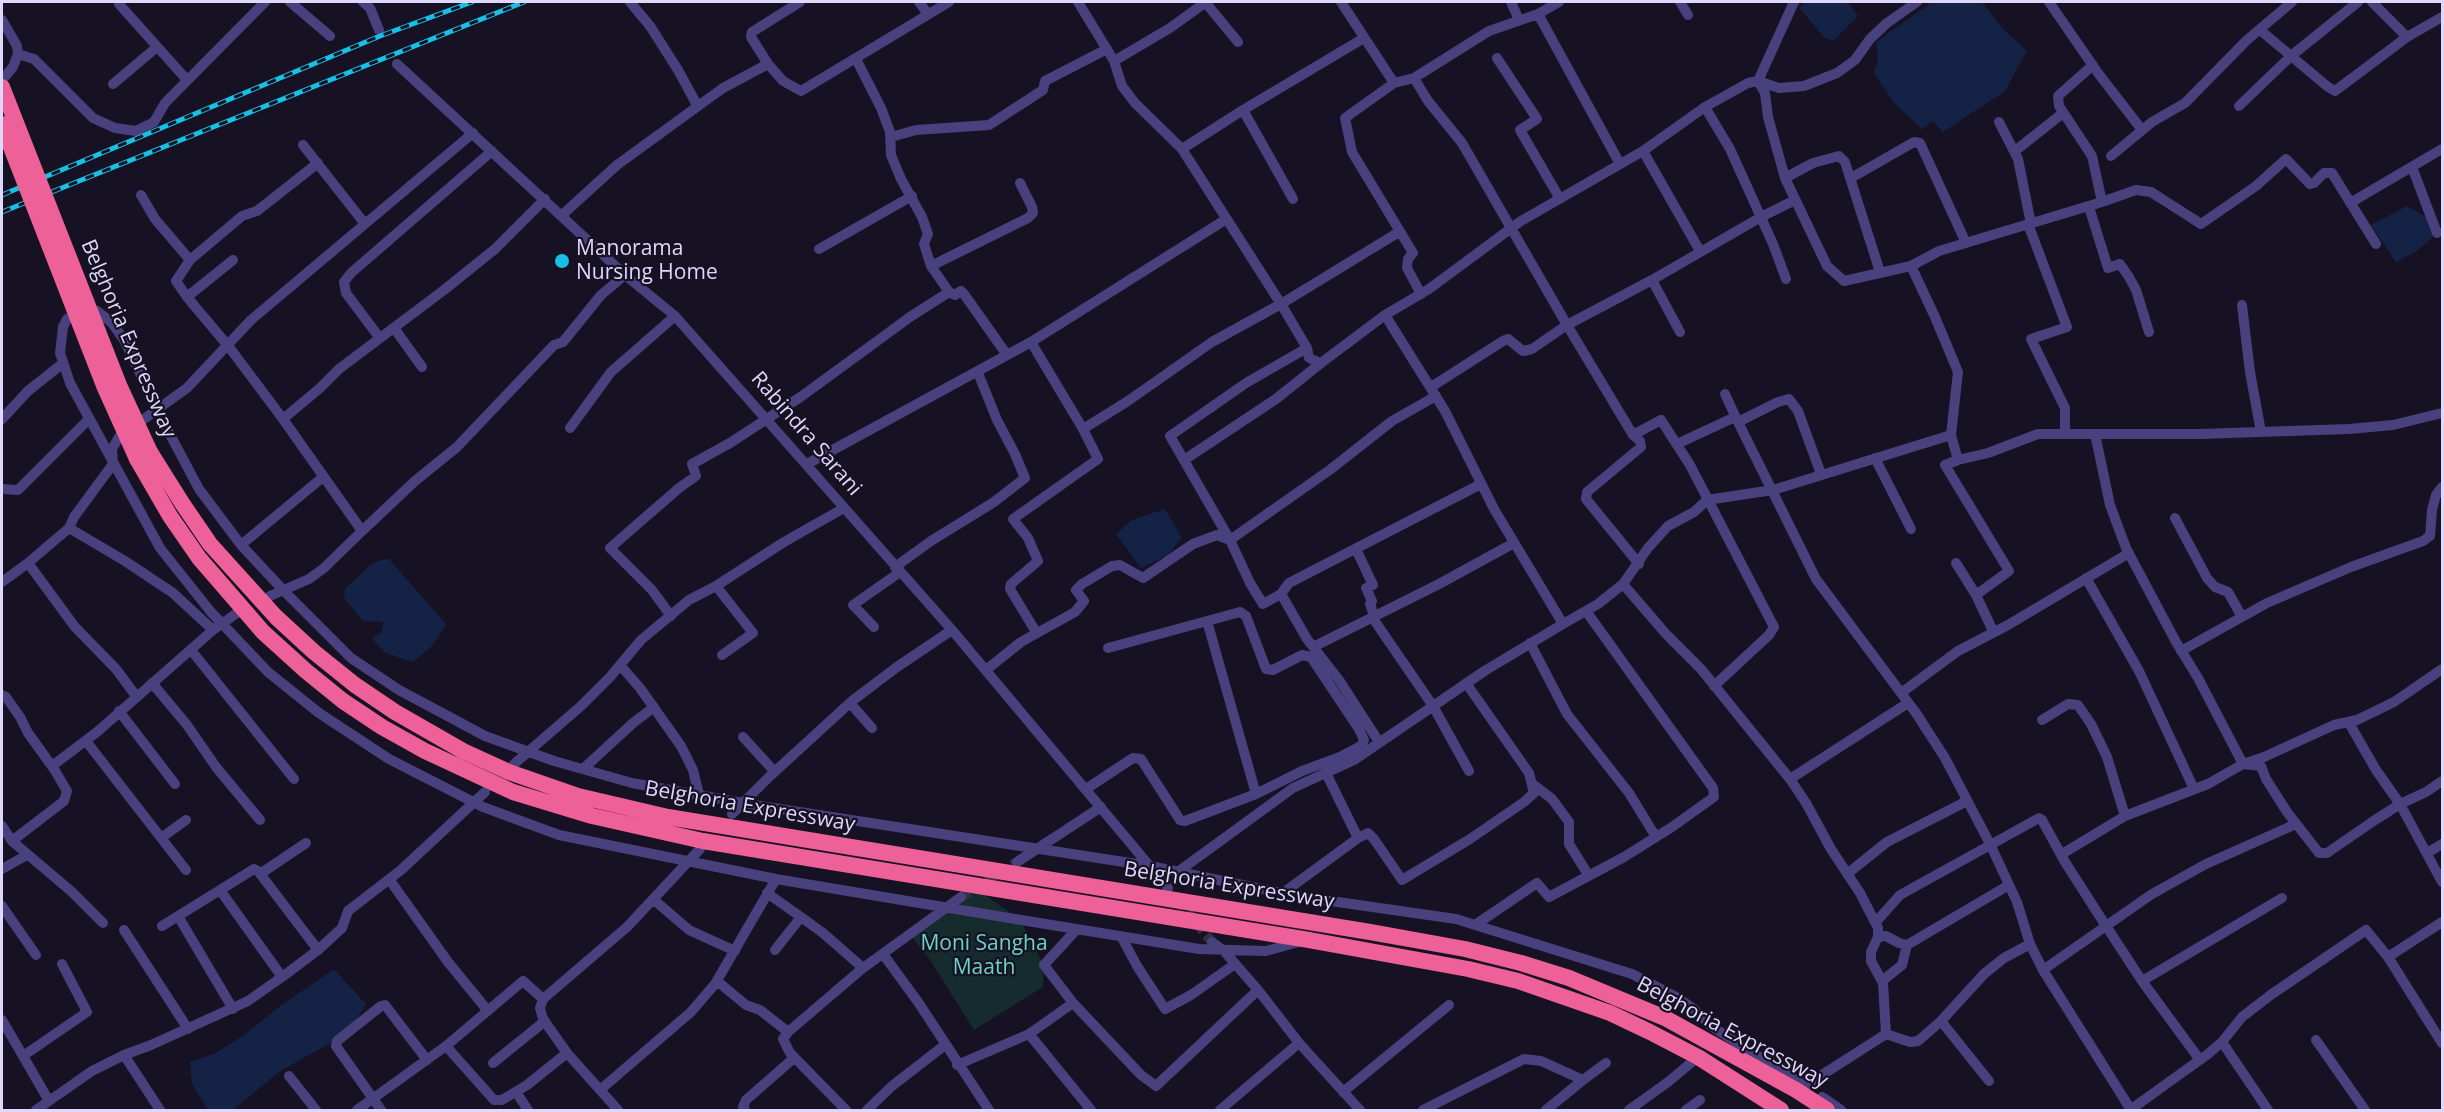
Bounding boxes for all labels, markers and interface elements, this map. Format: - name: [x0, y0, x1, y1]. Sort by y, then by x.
- street label: Belghoria Expressway: [75, 236, 181, 442]
- place label: Manorama Nursing Home: [576, 236, 718, 286]
- marker: Manorama Nursing Home: [553, 252, 571, 270]
- street label: Rabindra Sarani: [745, 367, 867, 501]
- street label: Belghoria Expressway: [643, 776, 857, 838]
- street label: Belghoria Expressway: [1122, 857, 1336, 915]
- park label: Moni Sangha Maath: [920, 931, 1048, 981]
- street label: Belghoria Expressway: [1632, 972, 1832, 1094]

